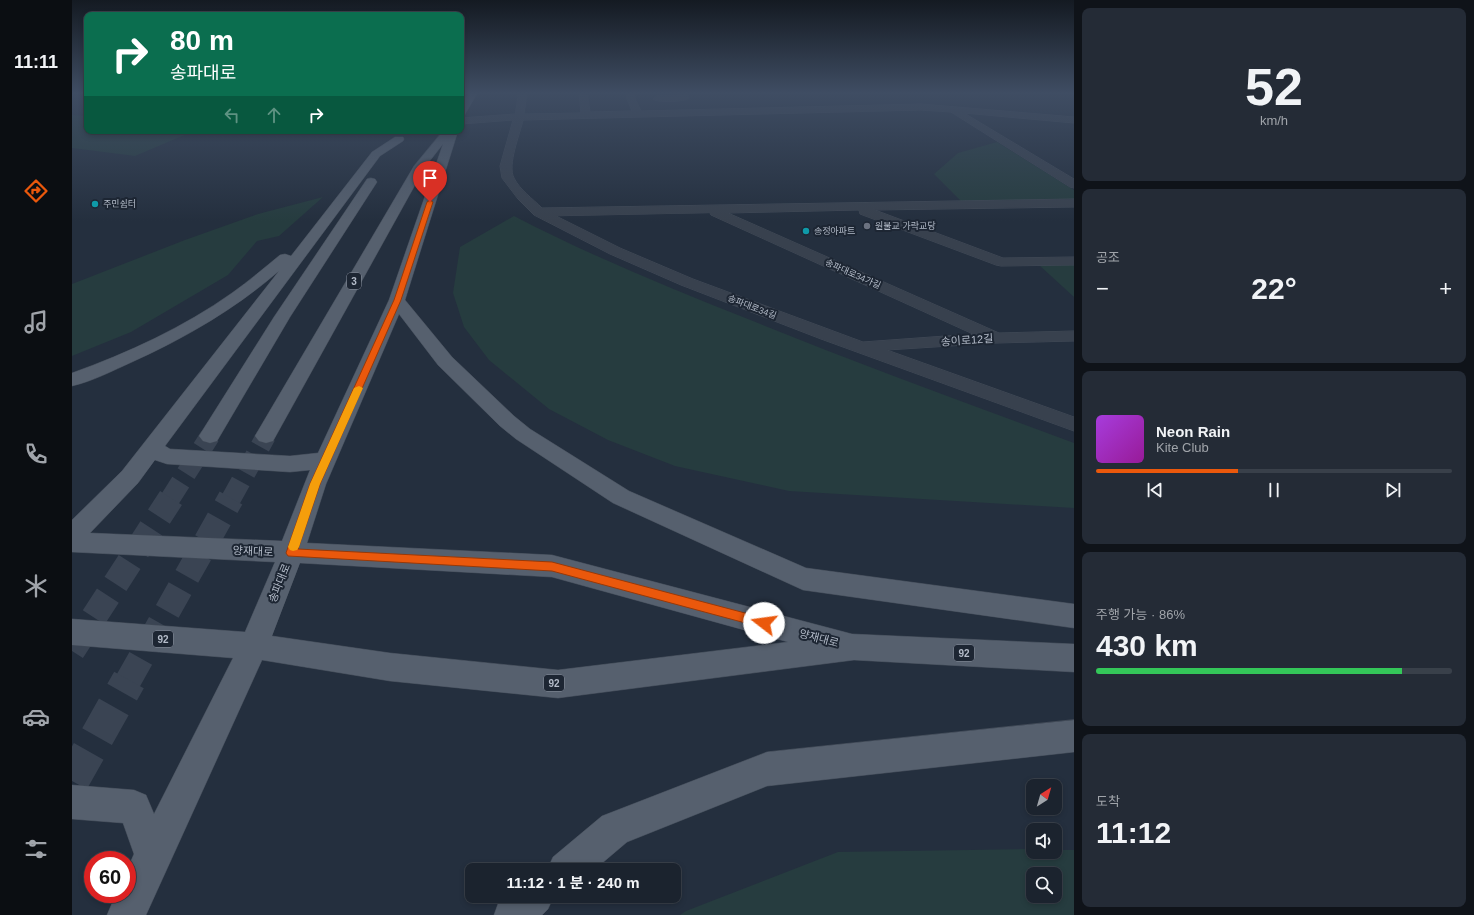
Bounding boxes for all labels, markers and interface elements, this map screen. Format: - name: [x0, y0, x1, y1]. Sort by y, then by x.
- text: 80 m: [170, 25, 234, 56]
- icon: right: [104, 28, 156, 80]
- text: 11:11: [14, 52, 58, 72]
- text: 52: [1245, 58, 1303, 116]
- text: 송파대로: [170, 63, 236, 83]
- icon: left: [221, 104, 243, 126]
- icon: ahead: [263, 104, 285, 126]
- icon: right: [305, 104, 327, 126]
- text: km/h: [1260, 113, 1288, 128]
- pin: [413, 161, 447, 202]
- icon: arrive: [419, 167, 441, 189]
- icon: directions: [22, 177, 50, 205]
- marker: 주민쉼터: [90, 199, 100, 209]
- place label: 주민쉼터: [103, 199, 136, 209]
- marker: 원불교 가락교당: [862, 221, 872, 231]
- place label: 원불교 가락교당: [875, 221, 936, 231]
- marker: 송정아파트: [801, 226, 811, 236]
- place label: 송정아파트: [814, 226, 855, 236]
- text: 공조: [1096, 250, 1120, 265]
- street label: 송파대로34가길: [824, 257, 882, 291]
- text: 22°: [1251, 272, 1297, 305]
- road number: 3: [347, 273, 361, 289]
- text: −: [1096, 276, 1109, 301]
- text: +: [1439, 276, 1452, 301]
- street label: 송파대로34길: [726, 293, 778, 321]
- icon: music: [22, 308, 50, 336]
- street label: 송이로12길: [940, 332, 994, 348]
- text: Neon Rain: [1156, 423, 1230, 440]
- icon: phone: [22, 440, 50, 468]
- text: Kite Club: [1156, 440, 1209, 455]
- icon: previous: [1144, 479, 1166, 501]
- icon: pause: [1263, 479, 1285, 501]
- icon: next: [1382, 479, 1404, 501]
- street label: 양재대로: [232, 544, 274, 558]
- street label: 송파대로: [266, 562, 292, 604]
- icon: climate: [22, 572, 50, 600]
- position arrow: [743, 602, 785, 644]
- text: 주행 가능 · 86%: [1096, 607, 1185, 622]
- street label: 양재대로: [798, 627, 840, 649]
- text: 430 km: [1096, 629, 1198, 662]
- road number: 92: [153, 631, 173, 647]
- road number: 92: [954, 645, 974, 661]
- road number: 92: [544, 675, 564, 691]
- icon: car: [22, 703, 50, 731]
- north arrow: [1026, 779, 1062, 815]
- map controls: [1026, 779, 1062, 903]
- text: 도착: [1096, 794, 1120, 809]
- text: 11:12: [1096, 816, 1171, 849]
- button: sound: [1026, 823, 1062, 859]
- icon: filters: [22, 835, 50, 863]
- speed limit sign: 60: [84, 851, 136, 903]
- button: search: [1026, 867, 1062, 903]
- text: 11:12 · 1 분 · 240 m: [506, 874, 640, 891]

